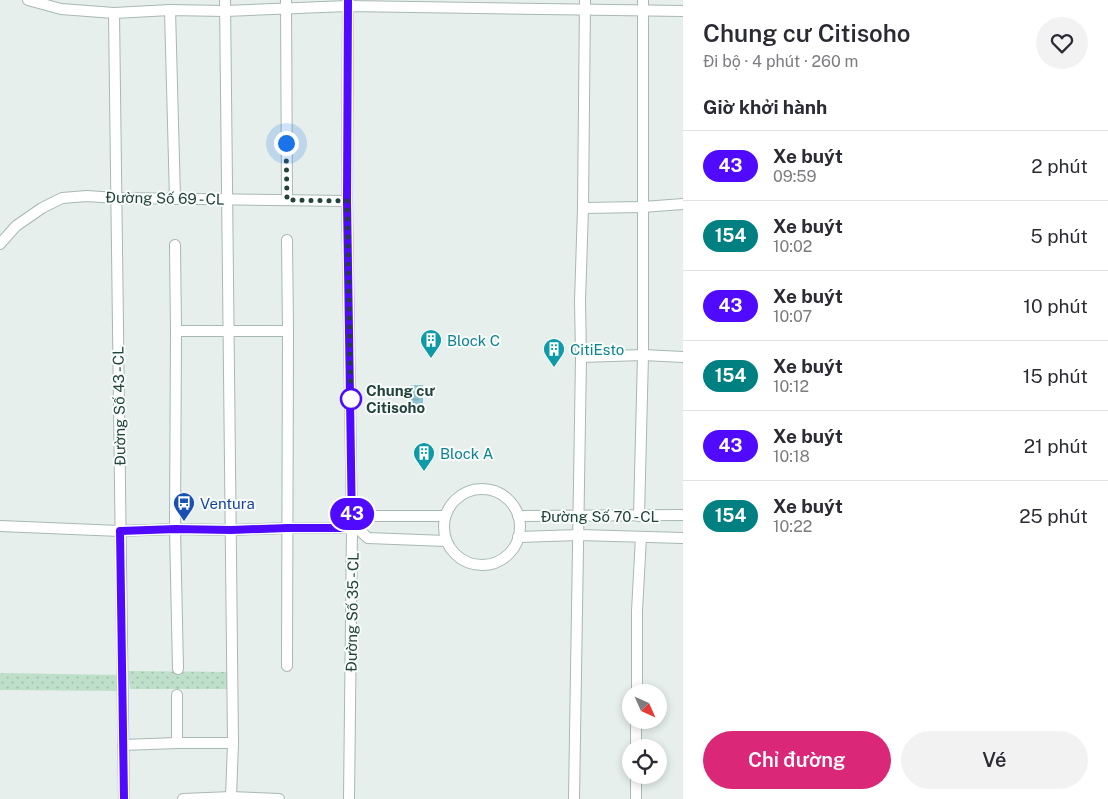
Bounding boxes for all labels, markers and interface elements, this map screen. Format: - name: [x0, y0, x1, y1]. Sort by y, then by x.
- button: heart: [1036, 17, 1088, 69]
- text: Chung cư Citisoho: [703, 19, 911, 47]
- text: Đi bộ · 4 phút · 260 m: [703, 52, 858, 71]
- text: Giờ khởi hành: [703, 96, 827, 118]
- your location: [274, 131, 299, 156]
- text: Xe buýt: [773, 145, 843, 167]
- text: 43: [719, 155, 742, 176]
- text: 2 phút: [1031, 155, 1088, 177]
- text: 09:59: [773, 167, 817, 186]
- street label: Đường Số 69 - CL: [105, 188, 225, 208]
- text: Xe buýt: [773, 215, 843, 237]
- text: 154: [715, 225, 746, 246]
- text: 5 phút: [1031, 225, 1088, 247]
- text: 10:02: [773, 237, 812, 256]
- text: Xe buýt: [773, 285, 843, 307]
- text: 43: [719, 295, 742, 316]
- text: 10 phút: [1023, 295, 1088, 317]
- text: 10:07: [773, 307, 812, 326]
- building icon: Block C: [419, 328, 443, 359]
- place label: Block C: [447, 332, 500, 349]
- building icon: CitiEsto: [542, 337, 566, 368]
- place label: CitiEsto: [570, 341, 624, 358]
- street label: Đường Số 43 - CL: [109, 346, 129, 466]
- text: Xe buýt: [773, 355, 843, 377]
- text: 154: [715, 365, 746, 386]
- text: 15 phút: [1023, 365, 1088, 387]
- text: 10:12: [773, 377, 809, 396]
- place label: Chung cư Citisoho: [366, 382, 435, 416]
- marker: Chung cư Citisoho: [340, 388, 362, 410]
- text: Xe buýt: [773, 425, 843, 447]
- text: 43: [719, 435, 742, 456]
- text: 21 phút: [1024, 435, 1088, 457]
- building icon: Block A: [412, 441, 436, 472]
- place label: Block A: [440, 445, 494, 462]
- text: 10:18: [773, 447, 810, 466]
- bus stop icon: Ventura: [172, 491, 196, 522]
- place label: Ventura: [200, 495, 255, 512]
- text: Xe buýt: [773, 495, 843, 517]
- line badge: 43: [330, 498, 374, 530]
- text: 43: [340, 503, 364, 524]
- text: 154: [715, 505, 746, 526]
- text: 25 phút: [1019, 505, 1088, 527]
- street label: Đường Số 70 - CL: [541, 508, 659, 525]
- text: 10:22: [773, 517, 812, 536]
- street label: Đường Số 35 - CL: [342, 552, 362, 672]
- north arrow: [622, 684, 668, 729]
- map controls: [622, 684, 667, 784]
- button: Chỉ đường: [703, 731, 891, 789]
- button: Vé: [901, 731, 1088, 789]
- button: locate: [622, 739, 667, 784]

